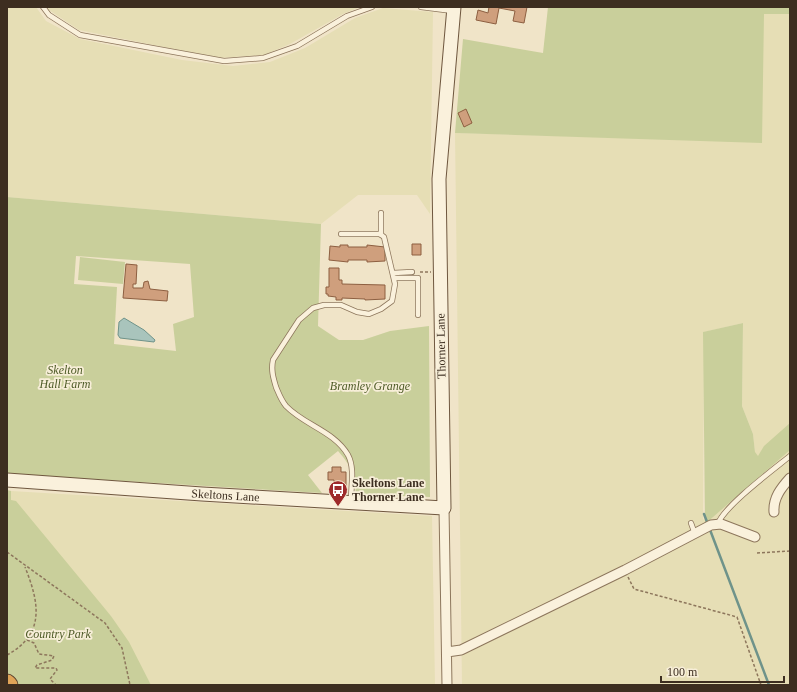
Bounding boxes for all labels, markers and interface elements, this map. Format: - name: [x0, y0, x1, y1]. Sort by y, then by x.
- street label: Thorner Lane: [433, 313, 449, 379]
- park label: Skelton Hall Farm: [39, 363, 91, 391]
- park label: Bramley Grange: [330, 379, 411, 393]
- place label: Skeltons Lane Thorner Lane: [352, 476, 425, 504]
- bus stop icon: Skeltons Lane Thorner Lane: [327, 479, 349, 507]
- street label: Skeltons Lane: [191, 486, 260, 504]
- park label: Country Park: [25, 627, 91, 641]
- scale bar: [661, 658, 784, 684]
- text: 100 m: [667, 665, 698, 679]

